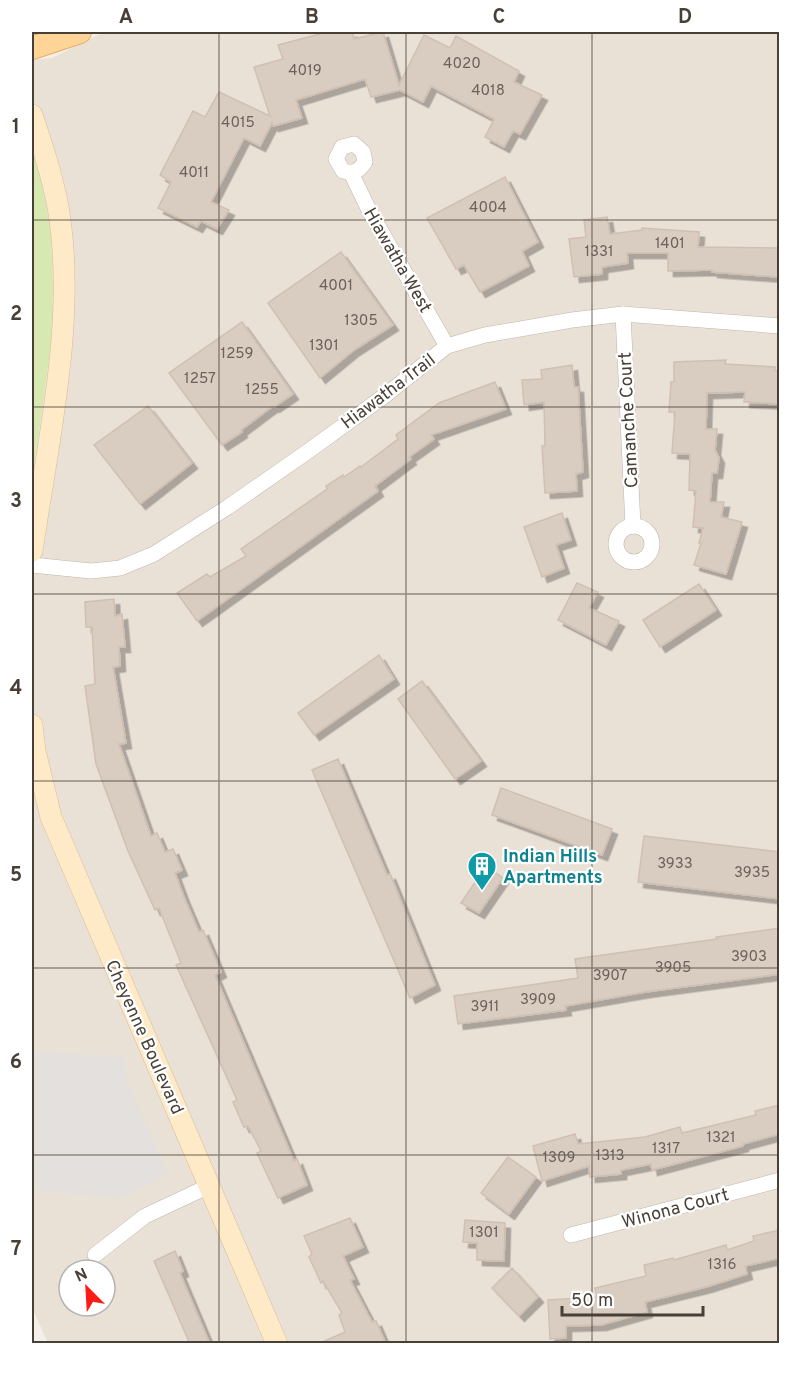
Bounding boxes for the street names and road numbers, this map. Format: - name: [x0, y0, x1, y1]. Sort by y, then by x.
- street label: Hiawatha West: [357, 204, 436, 317]
- street label: Hiawatha Trail: [337, 349, 441, 435]
- street label: Camanche Court: [614, 351, 645, 489]
- street label: Cheyenne Boulevard: [99, 957, 188, 1118]
- street label: Winona Court: [619, 1184, 732, 1235]

